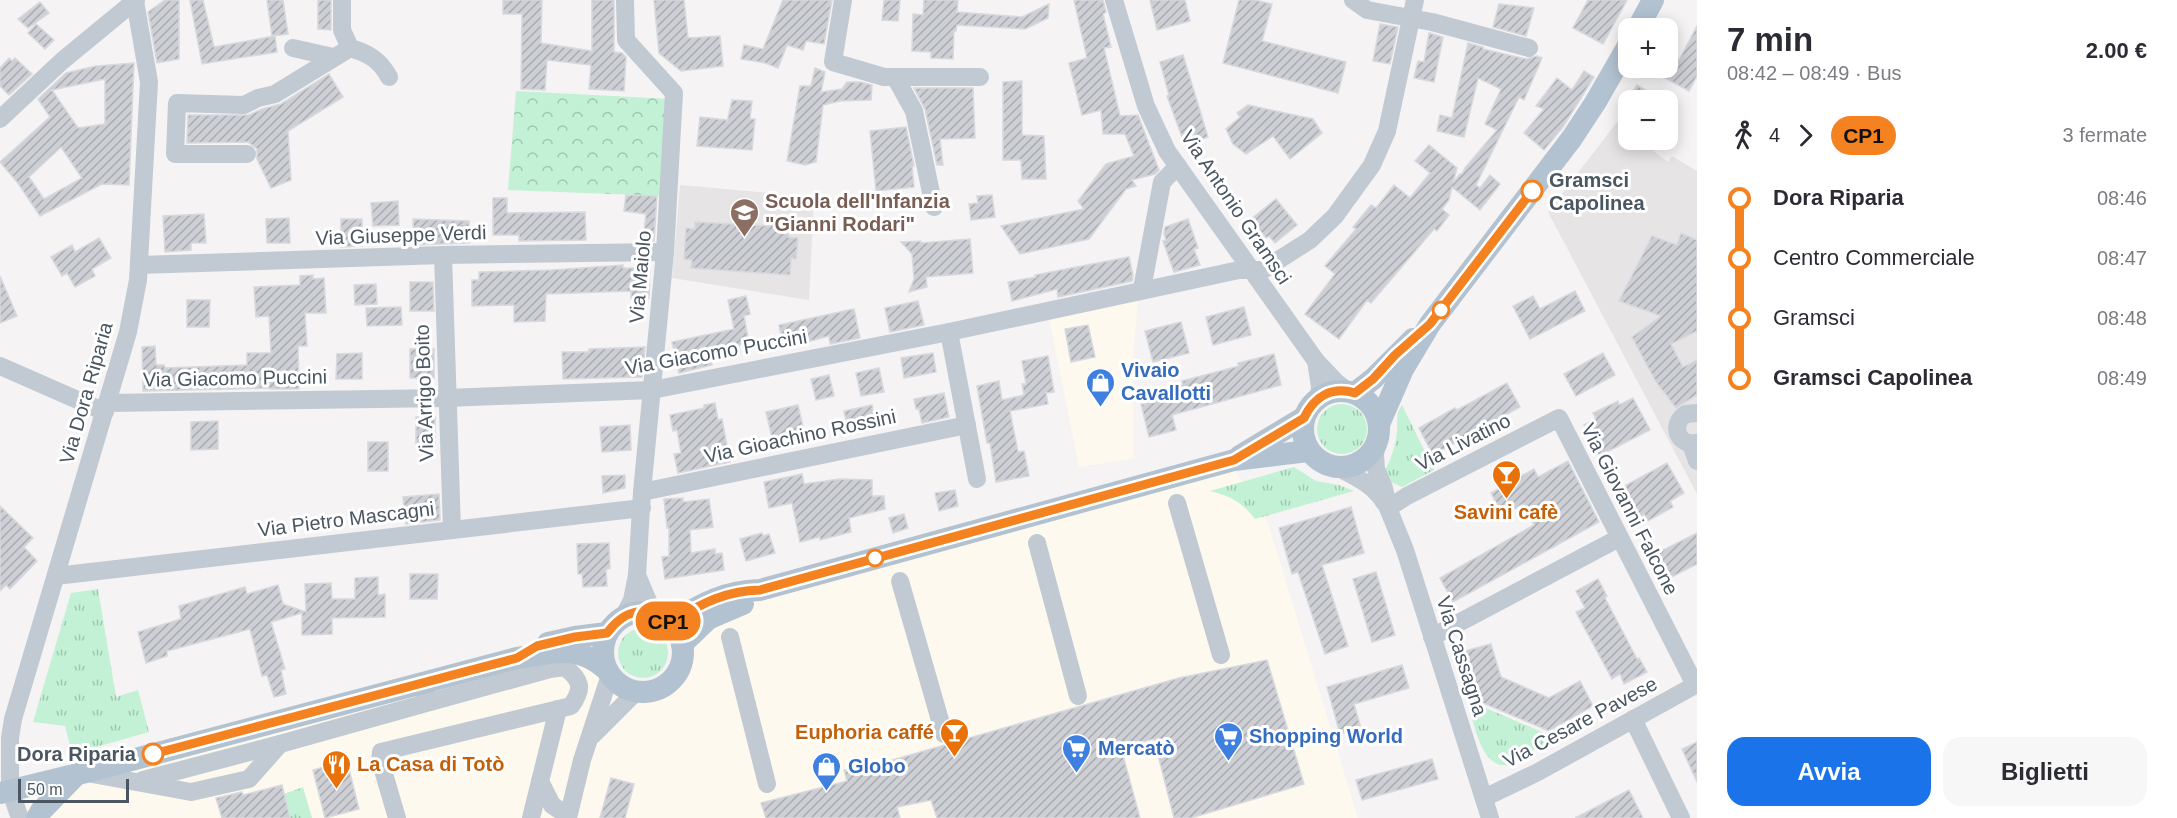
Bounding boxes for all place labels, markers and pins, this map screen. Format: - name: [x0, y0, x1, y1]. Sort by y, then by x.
- place label: Gramsci Capolinea: [1549, 169, 1645, 214]
- marker: Gramsci Capolinea: [1521, 180, 1543, 202]
- place label: Scuola dell'Infanzia "Gianni Rodari": [765, 190, 951, 235]
- school or university icon: Scuola dell'Infanzia "Gianni Rodari": [728, 196, 760, 238]
- unlabelled marker: [1432, 301, 1450, 319]
- place label: Vivaio Cavallotti: [1121, 359, 1211, 404]
- shop icon: Vivaio Cavallotti: [1084, 366, 1116, 408]
- bar icon: Savini cafè: [1490, 458, 1522, 500]
- place label: Savini cafè: [1454, 501, 1558, 523]
- unlabelled marker: [866, 549, 884, 567]
- bar icon: Euphoria caffé: [939, 716, 971, 758]
- supermarket icon: Shopping World: [1212, 720, 1244, 762]
- place label: Euphoria caffé: [795, 721, 934, 743]
- place label: Shopping World: [1249, 725, 1403, 747]
- supermarket icon: Mercatò: [1061, 732, 1093, 774]
- place label: Mercatò: [1098, 737, 1175, 759]
- place label: Dora Riparia: [17, 743, 137, 765]
- marker: Dora Riparia: [142, 743, 164, 765]
- restaurant icon: La Casa di Totò: [320, 748, 352, 790]
- shop icon: Globo: [811, 750, 843, 792]
- place label: La Casa di Totò: [357, 753, 504, 775]
- place label: Globo: [848, 755, 906, 777]

